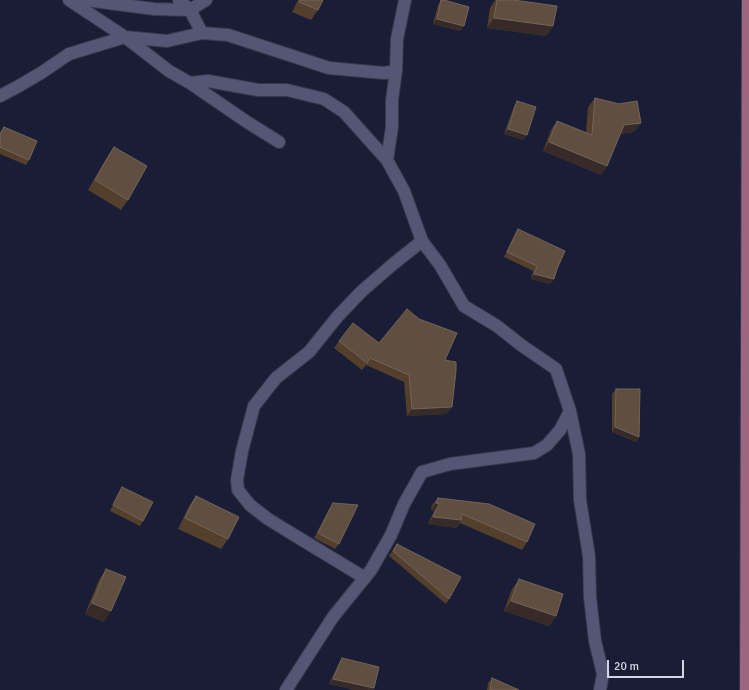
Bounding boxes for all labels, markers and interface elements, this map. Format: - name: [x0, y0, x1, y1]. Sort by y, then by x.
- scale bar: [609, 652, 686, 678]
- text: 20 m: [614, 659, 639, 674]

